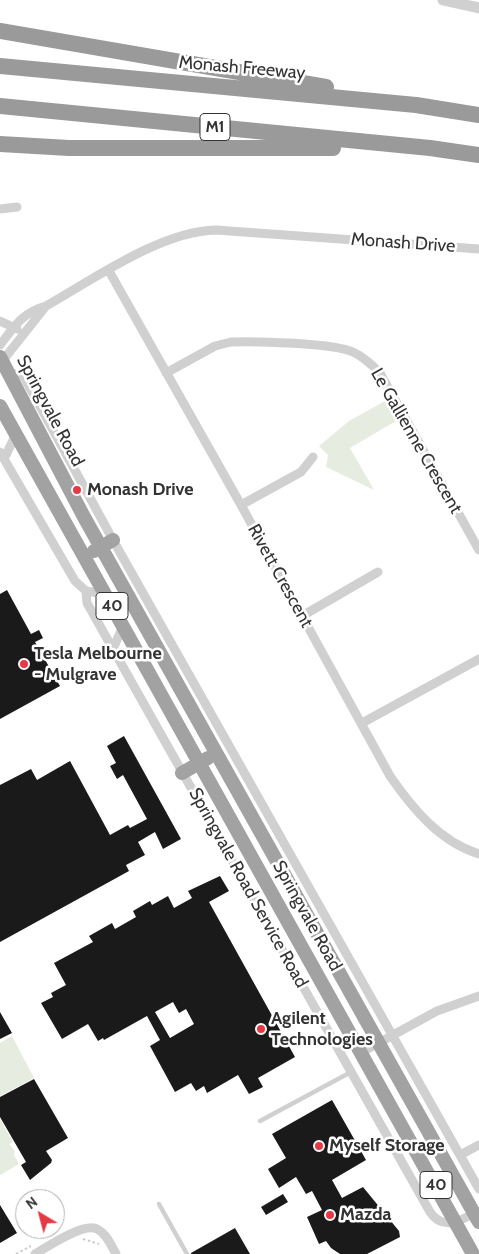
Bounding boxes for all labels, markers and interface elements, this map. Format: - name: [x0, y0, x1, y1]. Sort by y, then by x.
- street label: Monash Freeway: [178, 52, 306, 84]
- road number: M1: [200, 114, 230, 140]
- street label: Monash Drive: [350, 229, 456, 257]
- street label: Springvale Road: [12, 352, 88, 470]
- street label: Le Gallienne Crescent: [366, 365, 466, 517]
- place label: Monash Drive: [87, 479, 194, 501]
- marker: Monash Drive: [71, 484, 83, 496]
- street label: Rivett Crescent: [243, 520, 317, 632]
- road number: 40: [96, 592, 128, 620]
- place label: Tesla Melbourne - Mulgrave: [34, 643, 162, 686]
- marker: Tesla Melbourne - Mulgrave: [18, 658, 30, 670]
- street label: Springvale Road Service Road: [184, 784, 312, 992]
- street label: Springvale Road: [268, 857, 346, 975]
- place label: Agilent Technologies: [271, 1008, 373, 1050]
- marker: Agilent Technologies: [255, 1023, 267, 1035]
- place label: Myself Storage: [329, 1135, 445, 1157]
- marker: Myself Storage: [313, 1140, 325, 1152]
- road number: 40: [420, 1172, 452, 1198]
- north arrow: [15, 1189, 65, 1239]
- text: N: [22, 1193, 41, 1213]
- place label: Mazda: [340, 1204, 391, 1226]
- marker: Mazda: [324, 1209, 336, 1221]

